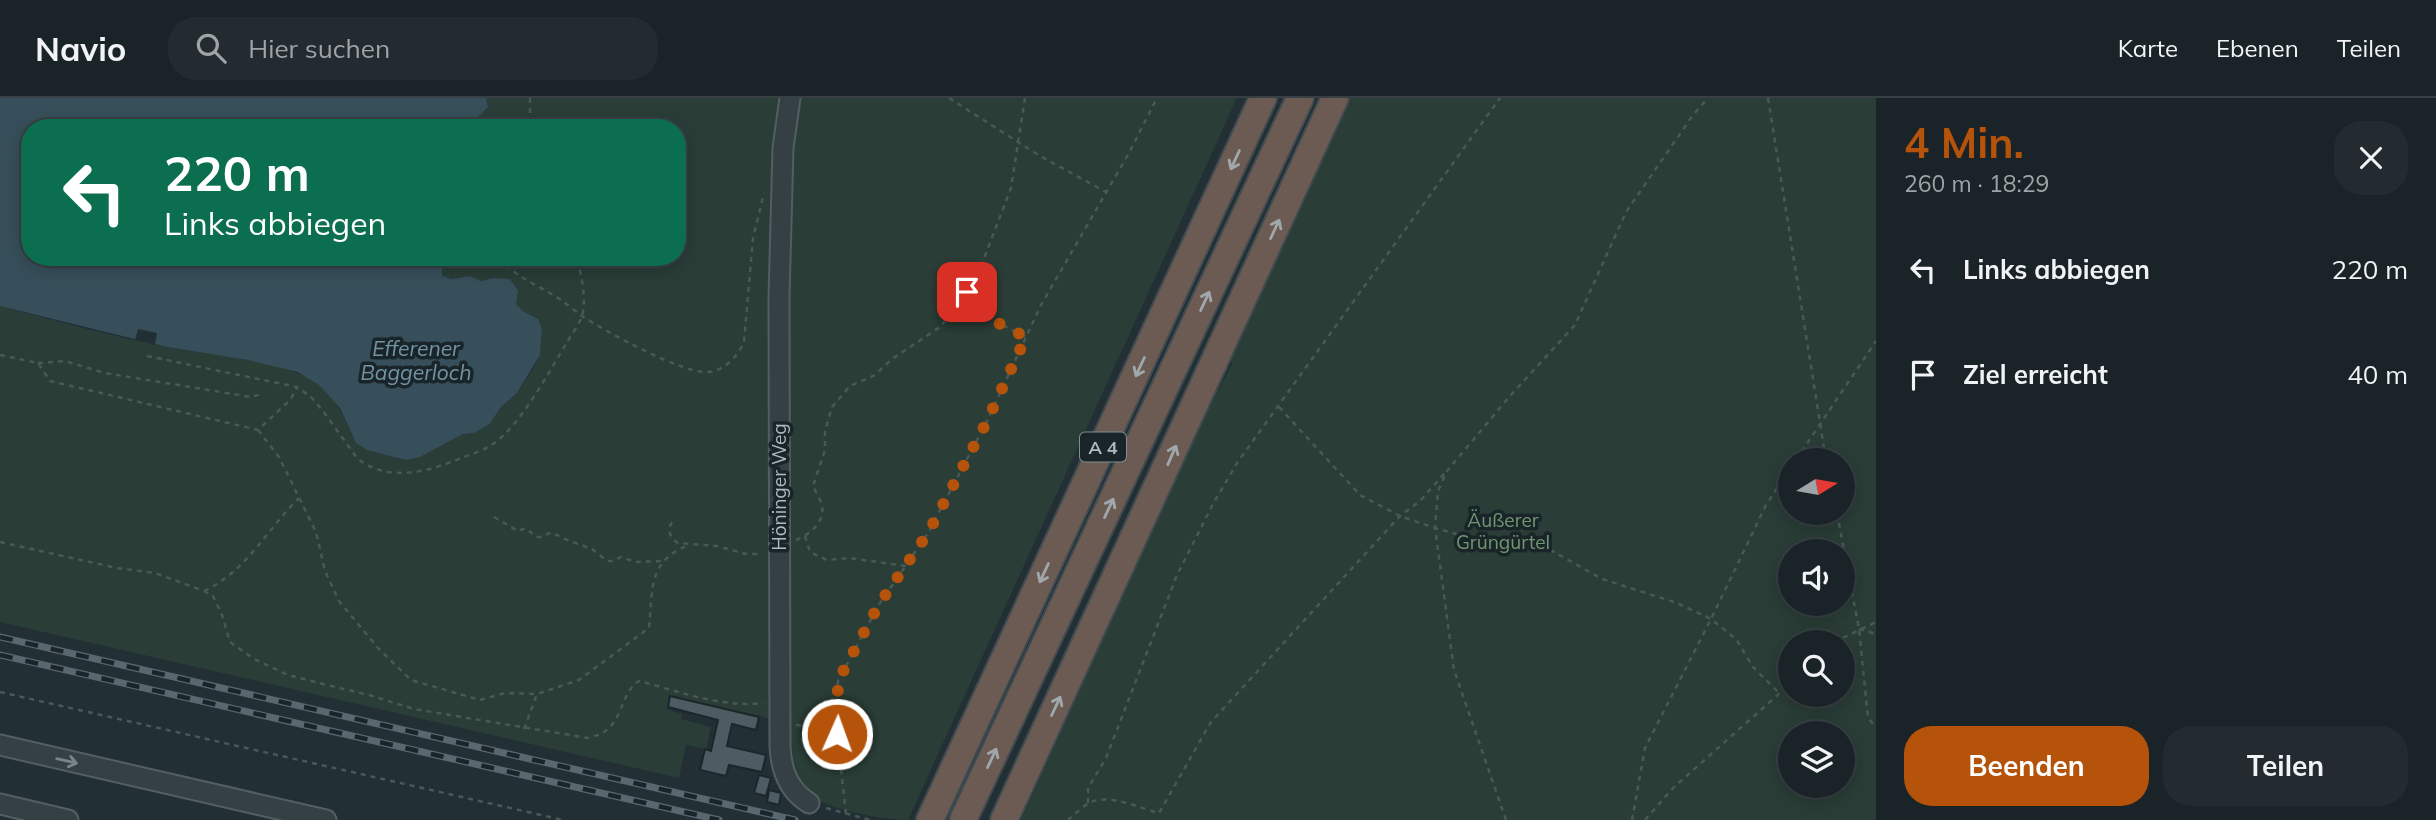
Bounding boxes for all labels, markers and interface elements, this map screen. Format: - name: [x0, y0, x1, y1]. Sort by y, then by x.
- search box: [168, 17, 658, 80]
- text: Navio: [35, 28, 126, 69]
- icon: search: [192, 29, 230, 67]
- text: Hier suchen: [248, 32, 390, 65]
- text: Karte: [2118, 33, 2178, 63]
- text: Ebenen: [2216, 33, 2299, 63]
- text: Teilen: [2337, 33, 2401, 63]
- text: 4 Min.: [1904, 116, 2024, 169]
- button: close: [2334, 121, 2408, 195]
- text: 220 m: [164, 142, 310, 203]
- icon: left: [49, 147, 140, 238]
- one-way arrow: [1228, 149, 1241, 170]
- text: 260 m · 18:29: [1904, 169, 2049, 198]
- text: Links abbiegen: [164, 203, 386, 243]
- one-way arrow: [1269, 219, 1282, 240]
- icon: left: [1904, 251, 1942, 289]
- text: Links abbiegen: [1963, 253, 2150, 286]
- text: 220 m: [2332, 253, 2408, 286]
- pin: [937, 262, 997, 322]
- icon: arrive: [948, 273, 986, 311]
- one-way arrow: [1199, 291, 1212, 312]
- water label: Efferener Baggerloch: [361, 335, 471, 385]
- one-way arrow: [1132, 356, 1145, 377]
- icon: arrive: [1904, 356, 1942, 394]
- text: Ziel erreicht: [1963, 358, 2108, 391]
- text: 40 m: [2347, 358, 2408, 391]
- street label: Höninger Weg: [767, 423, 791, 551]
- road number: A 4: [1080, 432, 1126, 461]
- one-way arrow: [1165, 445, 1179, 466]
- north arrow: [1778, 448, 1855, 525]
- map controls: [1778, 448, 1855, 798]
- one-way arrow: [1103, 497, 1116, 519]
- park label: Äußerer Grüngürtel: [1456, 508, 1550, 554]
- button: sound: [1778, 539, 1855, 616]
- one-way arrow: [1037, 562, 1051, 583]
- button: search: [1778, 630, 1855, 707]
- one-way arrow: [1050, 696, 1064, 717]
- position arrow: [800, 697, 874, 771]
- button: layers: [1778, 721, 1855, 798]
- button: Beenden: [1904, 726, 2149, 806]
- button: Teilen: [2163, 726, 2408, 806]
- one-way arrow: [986, 748, 999, 769]
- one-way arrow: [55, 755, 77, 768]

